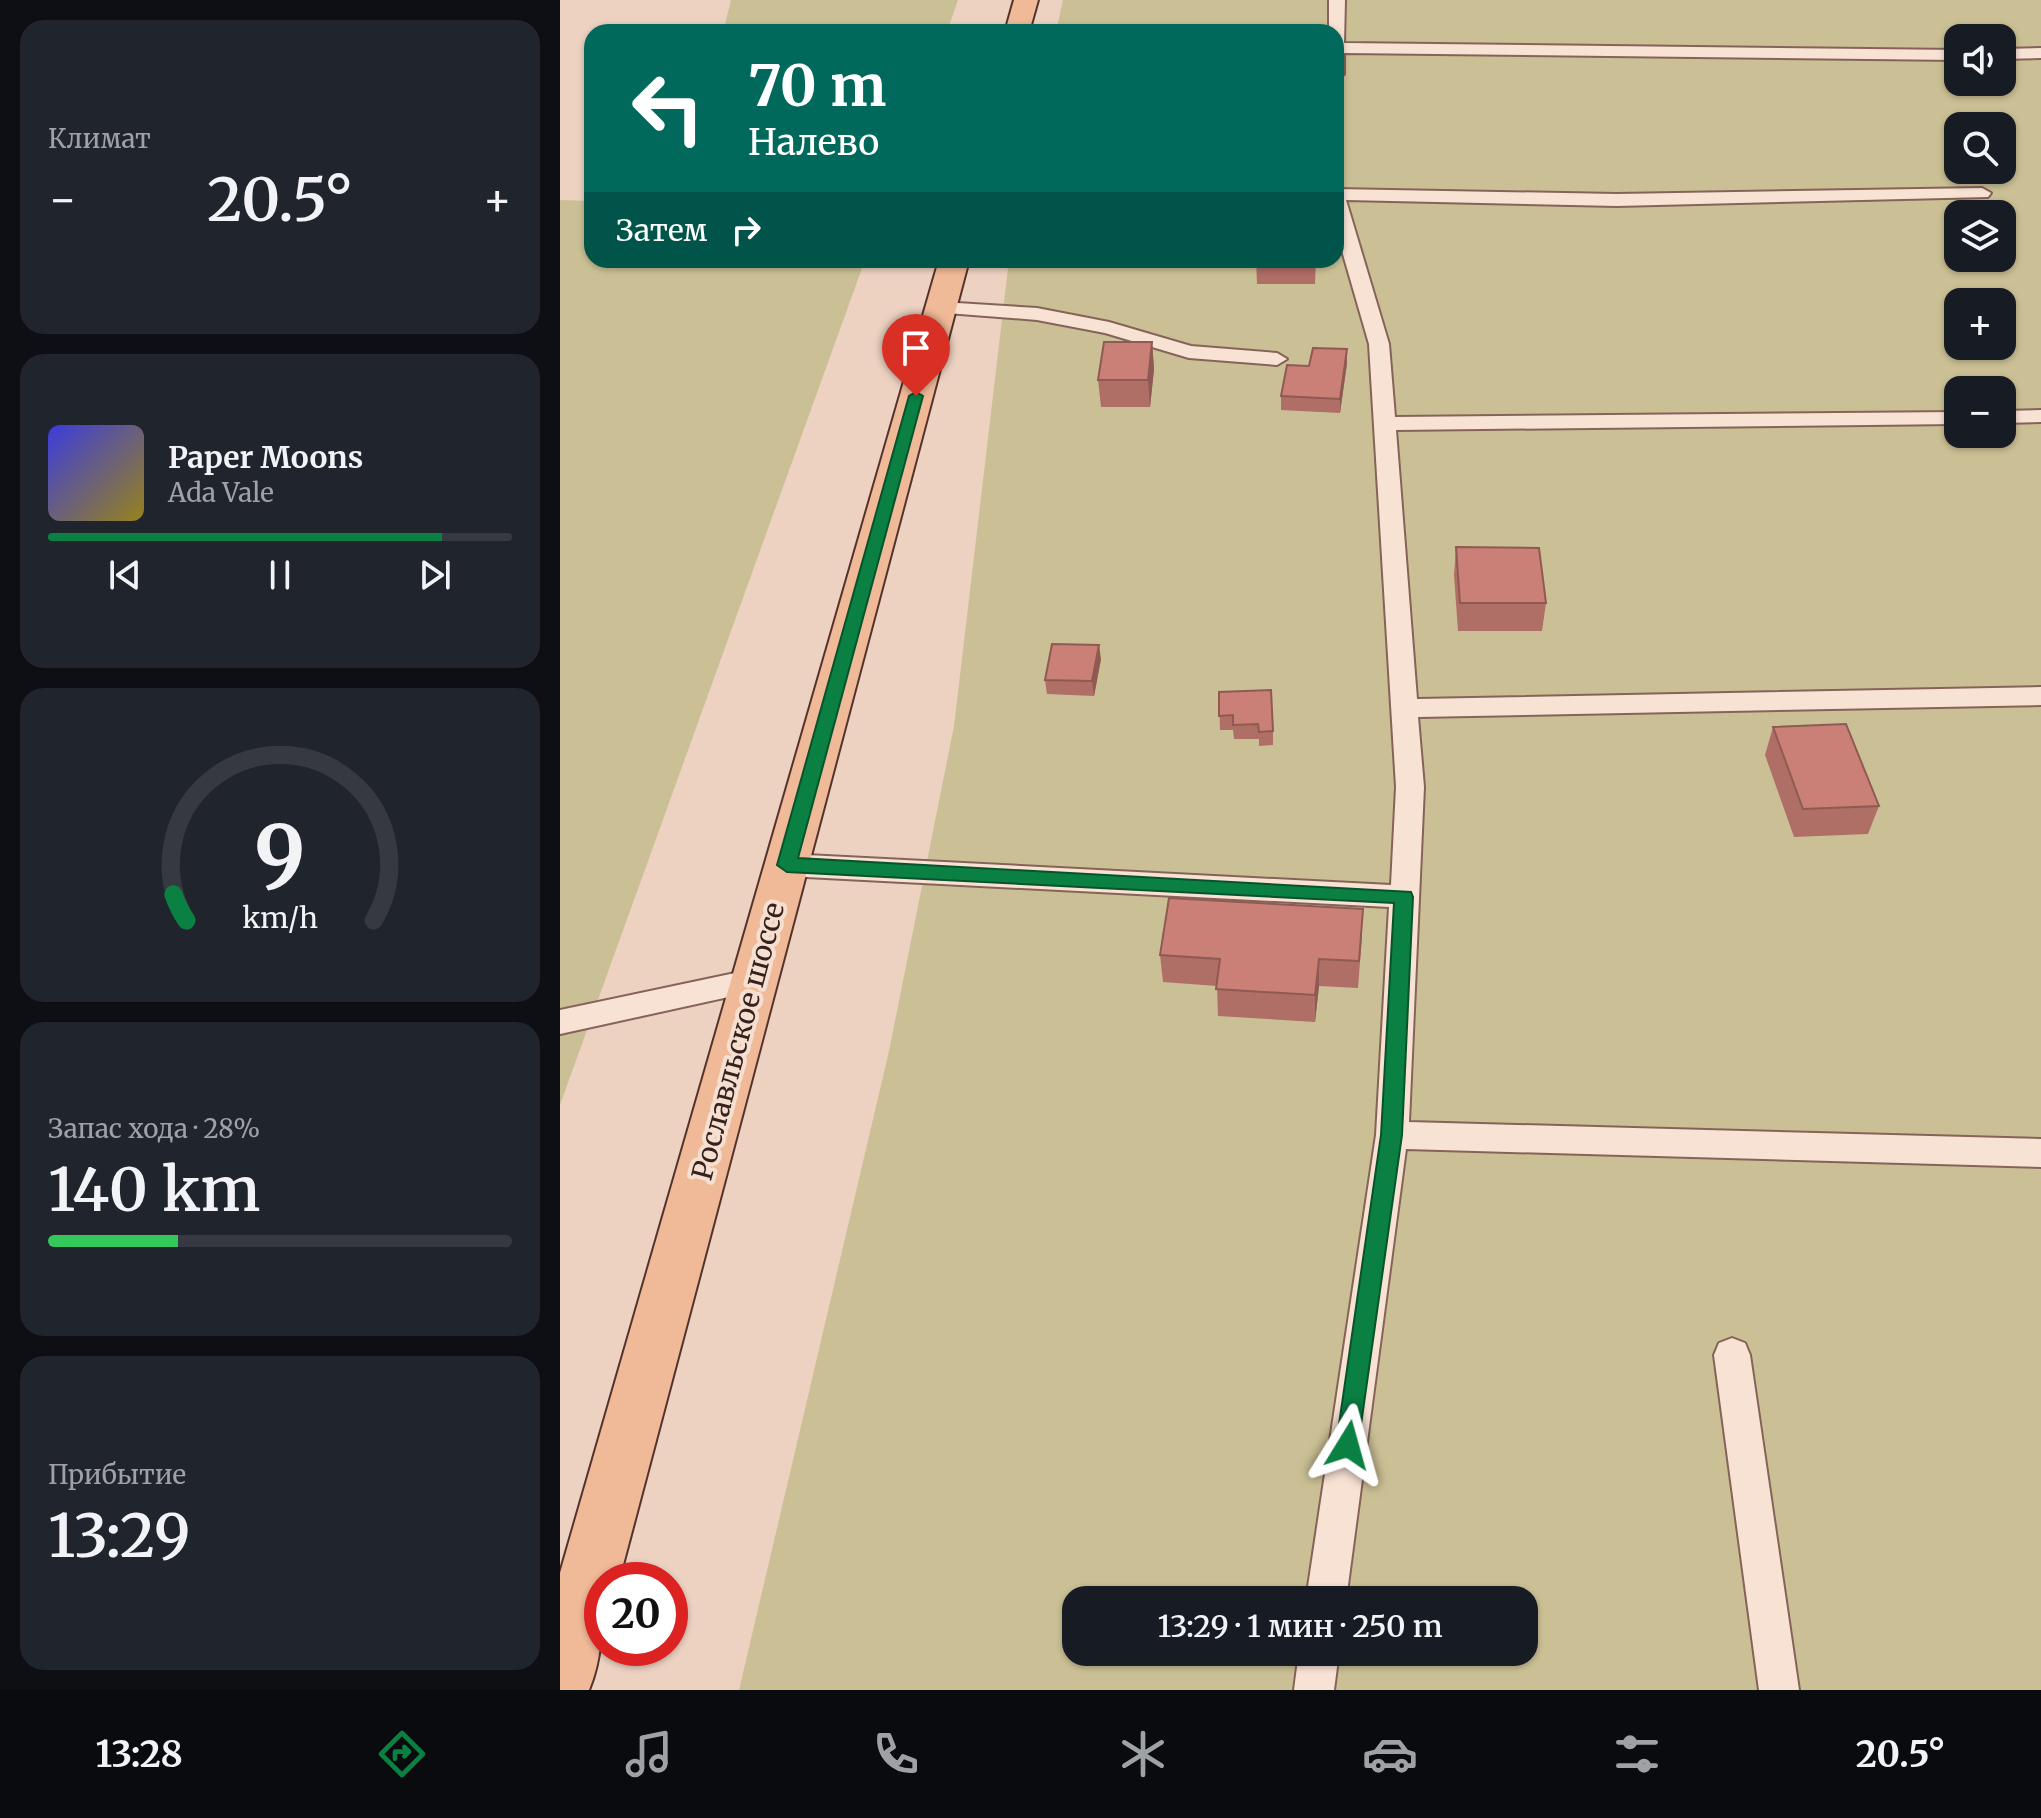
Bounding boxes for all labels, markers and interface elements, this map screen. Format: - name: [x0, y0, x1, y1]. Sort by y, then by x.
- map controls: [1944, 24, 2016, 448]
- button: sound: [1944, 24, 2016, 96]
- text: 70 m: [748, 51, 886, 121]
- icon: left: [616, 56, 720, 160]
- button: search: [1944, 112, 2016, 184]
- text: Налево: [748, 120, 879, 165]
- text: Климат: [48, 122, 151, 155]
- text: 20.5°: [207, 162, 353, 237]
- text: −: [48, 172, 77, 227]
- text: +: [483, 172, 512, 227]
- button: layers: [1944, 200, 2016, 272]
- icon: right: [724, 208, 768, 252]
- text: Затем: [616, 211, 708, 249]
- button: +: [1944, 288, 2016, 360]
- pin: [882, 314, 950, 396]
- icon: arrive: [894, 326, 938, 370]
- button: −: [1944, 376, 2016, 448]
- text: Paper Moons: [168, 438, 363, 476]
- text: Ada Vale: [168, 476, 274, 509]
- icon: previous: [103, 553, 147, 597]
- icon: pause: [258, 553, 302, 597]
- icon: next: [413, 553, 457, 597]
- text: 9: [254, 805, 306, 910]
- street label: Рославльское шоссе: [684, 898, 792, 1184]
- text: km/h: [242, 900, 318, 936]
- text: Запас хода · 28%: [48, 1112, 260, 1145]
- text: 140 km: [48, 1152, 260, 1227]
- position arrow: [1306, 1403, 1390, 1487]
- text: Прибытие: [48, 1458, 186, 1491]
- text: 13:29: [48, 1498, 191, 1573]
- speed limit sign: 20: [584, 1562, 688, 1666]
- text: 13:29 · 1 мин · 250 m: [1157, 1607, 1443, 1645]
- icon: directions: [374, 1726, 430, 1782]
- icon: music: [621, 1726, 677, 1782]
- icon: phone: [868, 1726, 924, 1782]
- icon: climate: [1115, 1726, 1171, 1782]
- icon: car: [1362, 1726, 1418, 1782]
- icon: filters: [1609, 1726, 1665, 1782]
- text: 13:28: [95, 1732, 183, 1777]
- text: 20.5°: [1856, 1732, 1945, 1777]

